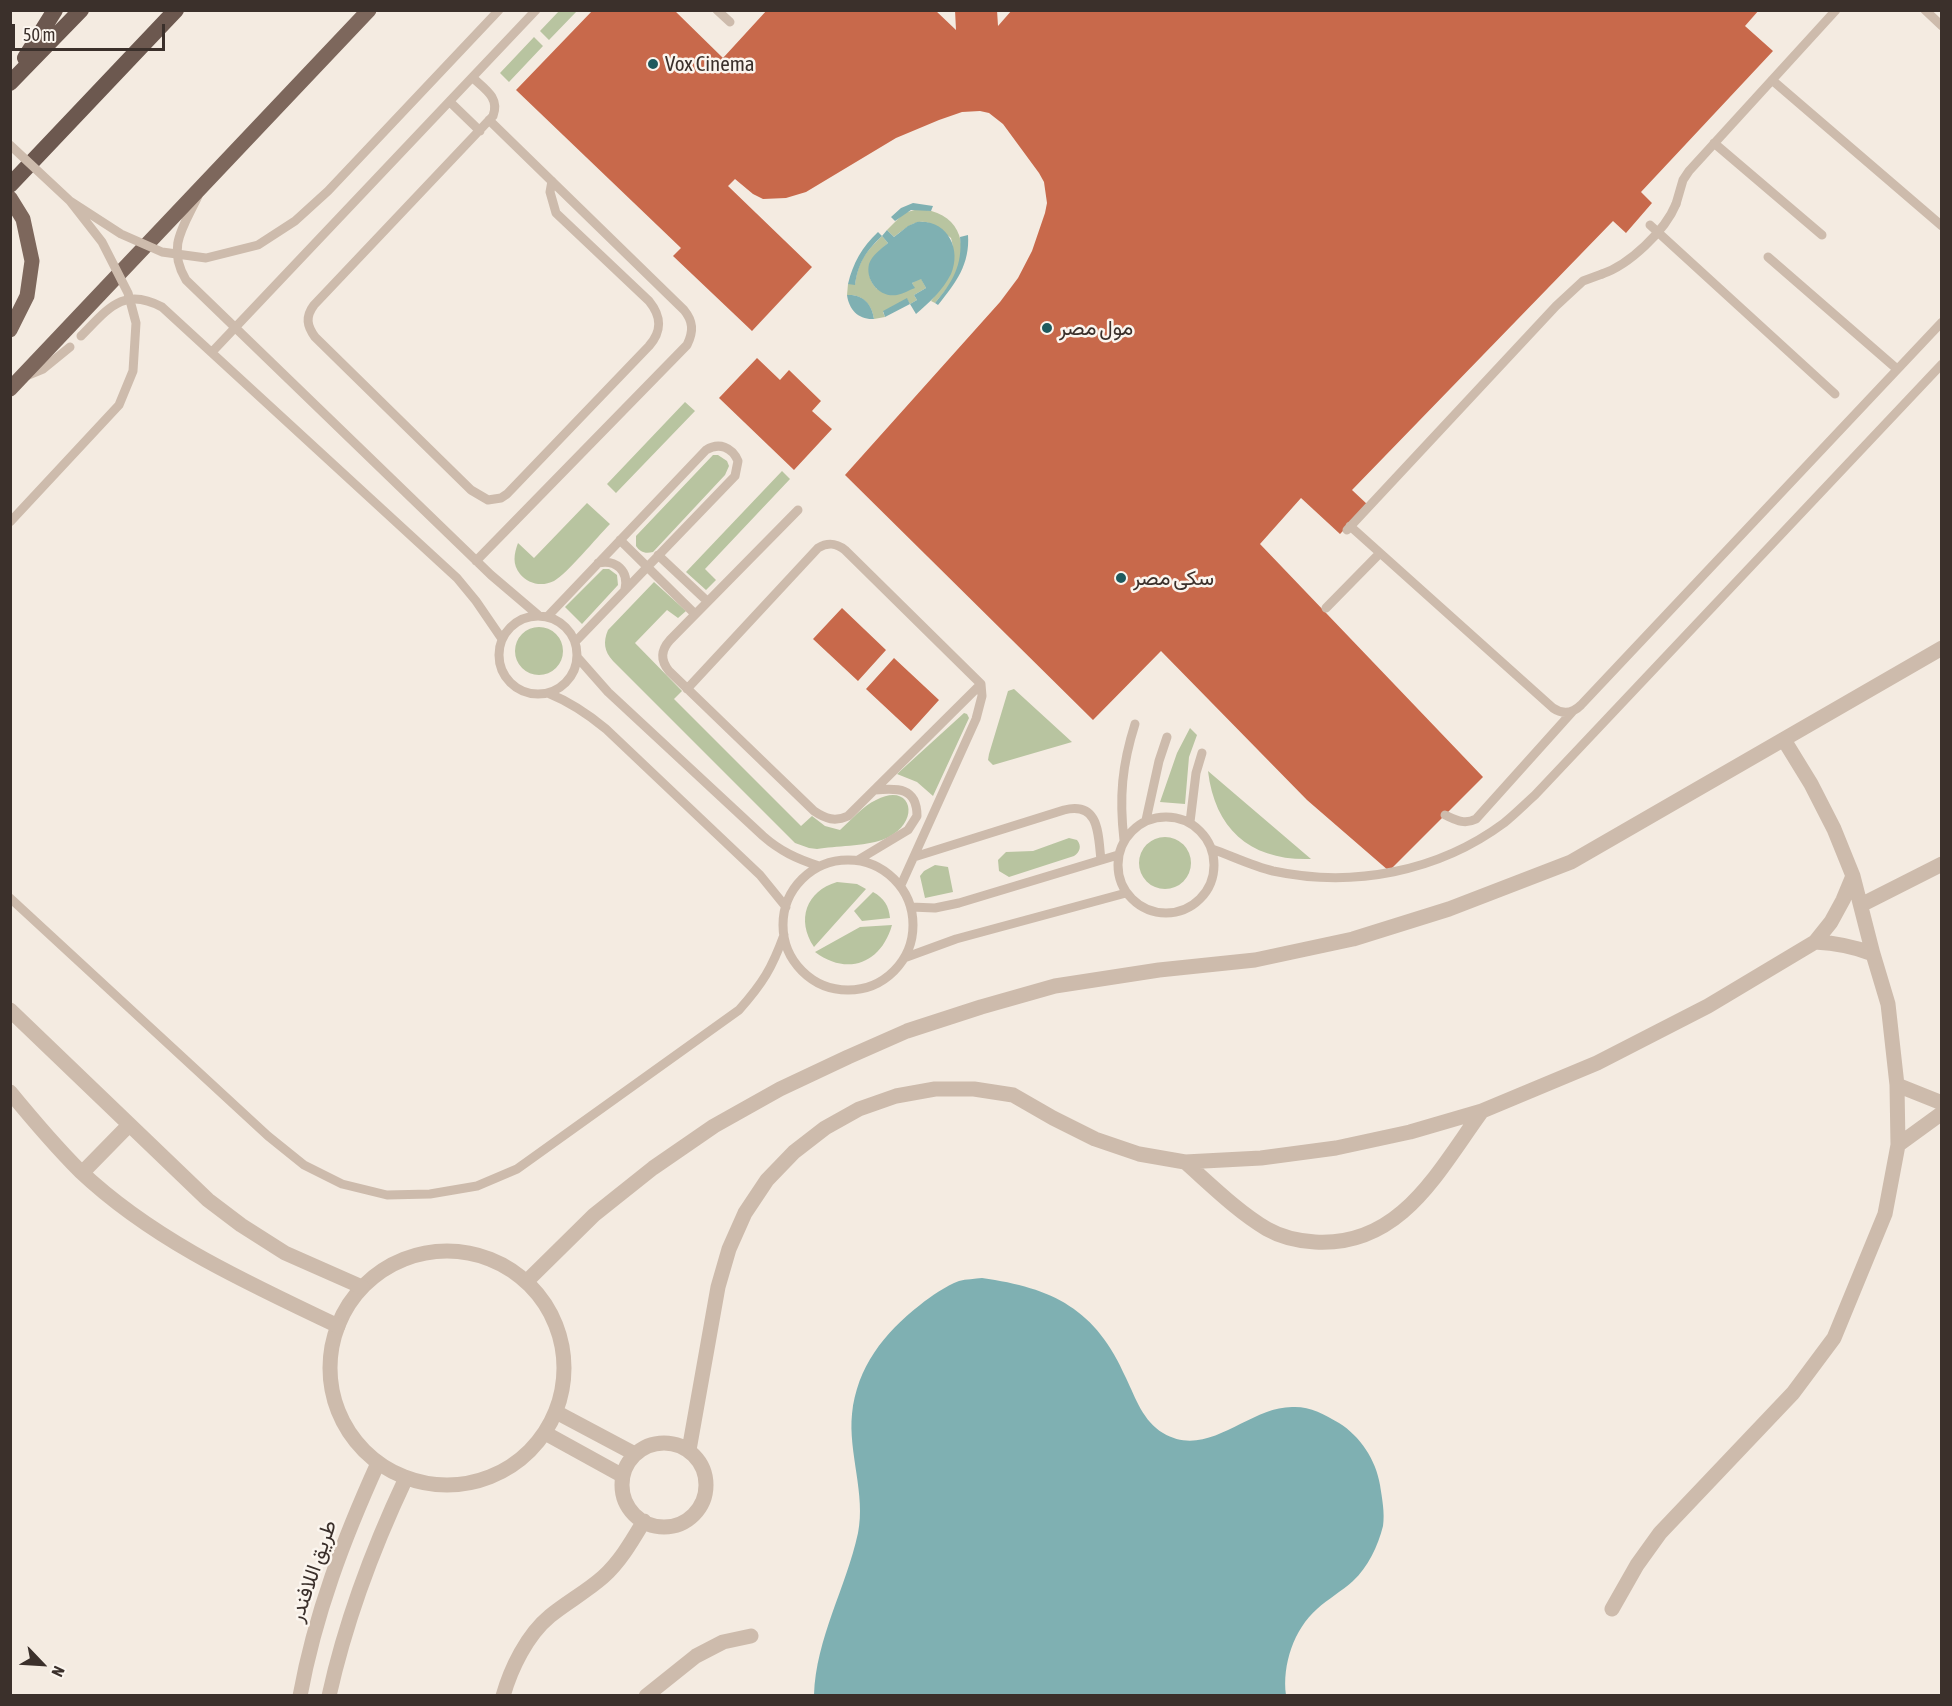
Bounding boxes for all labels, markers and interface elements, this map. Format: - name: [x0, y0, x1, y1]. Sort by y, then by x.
- scale bar: [15, 12, 168, 50]
- text: 50 m: [23, 24, 55, 45]
- place label: Vox Cinema: [665, 51, 755, 77]
- marker: Vox Cinema: [646, 57, 660, 71]
- place label: مول مصر: [1059, 315, 1133, 341]
- marker: مول مصر: [1040, 321, 1054, 335]
- place label: سكى مصر: [1133, 565, 1214, 591]
- marker: سكى مصر: [1114, 571, 1128, 585]
- street label: طريق اللافندر: [284, 1517, 342, 1625]
- north arrow: [12, 1634, 72, 1694]
- text: N: [48, 1664, 68, 1680]

